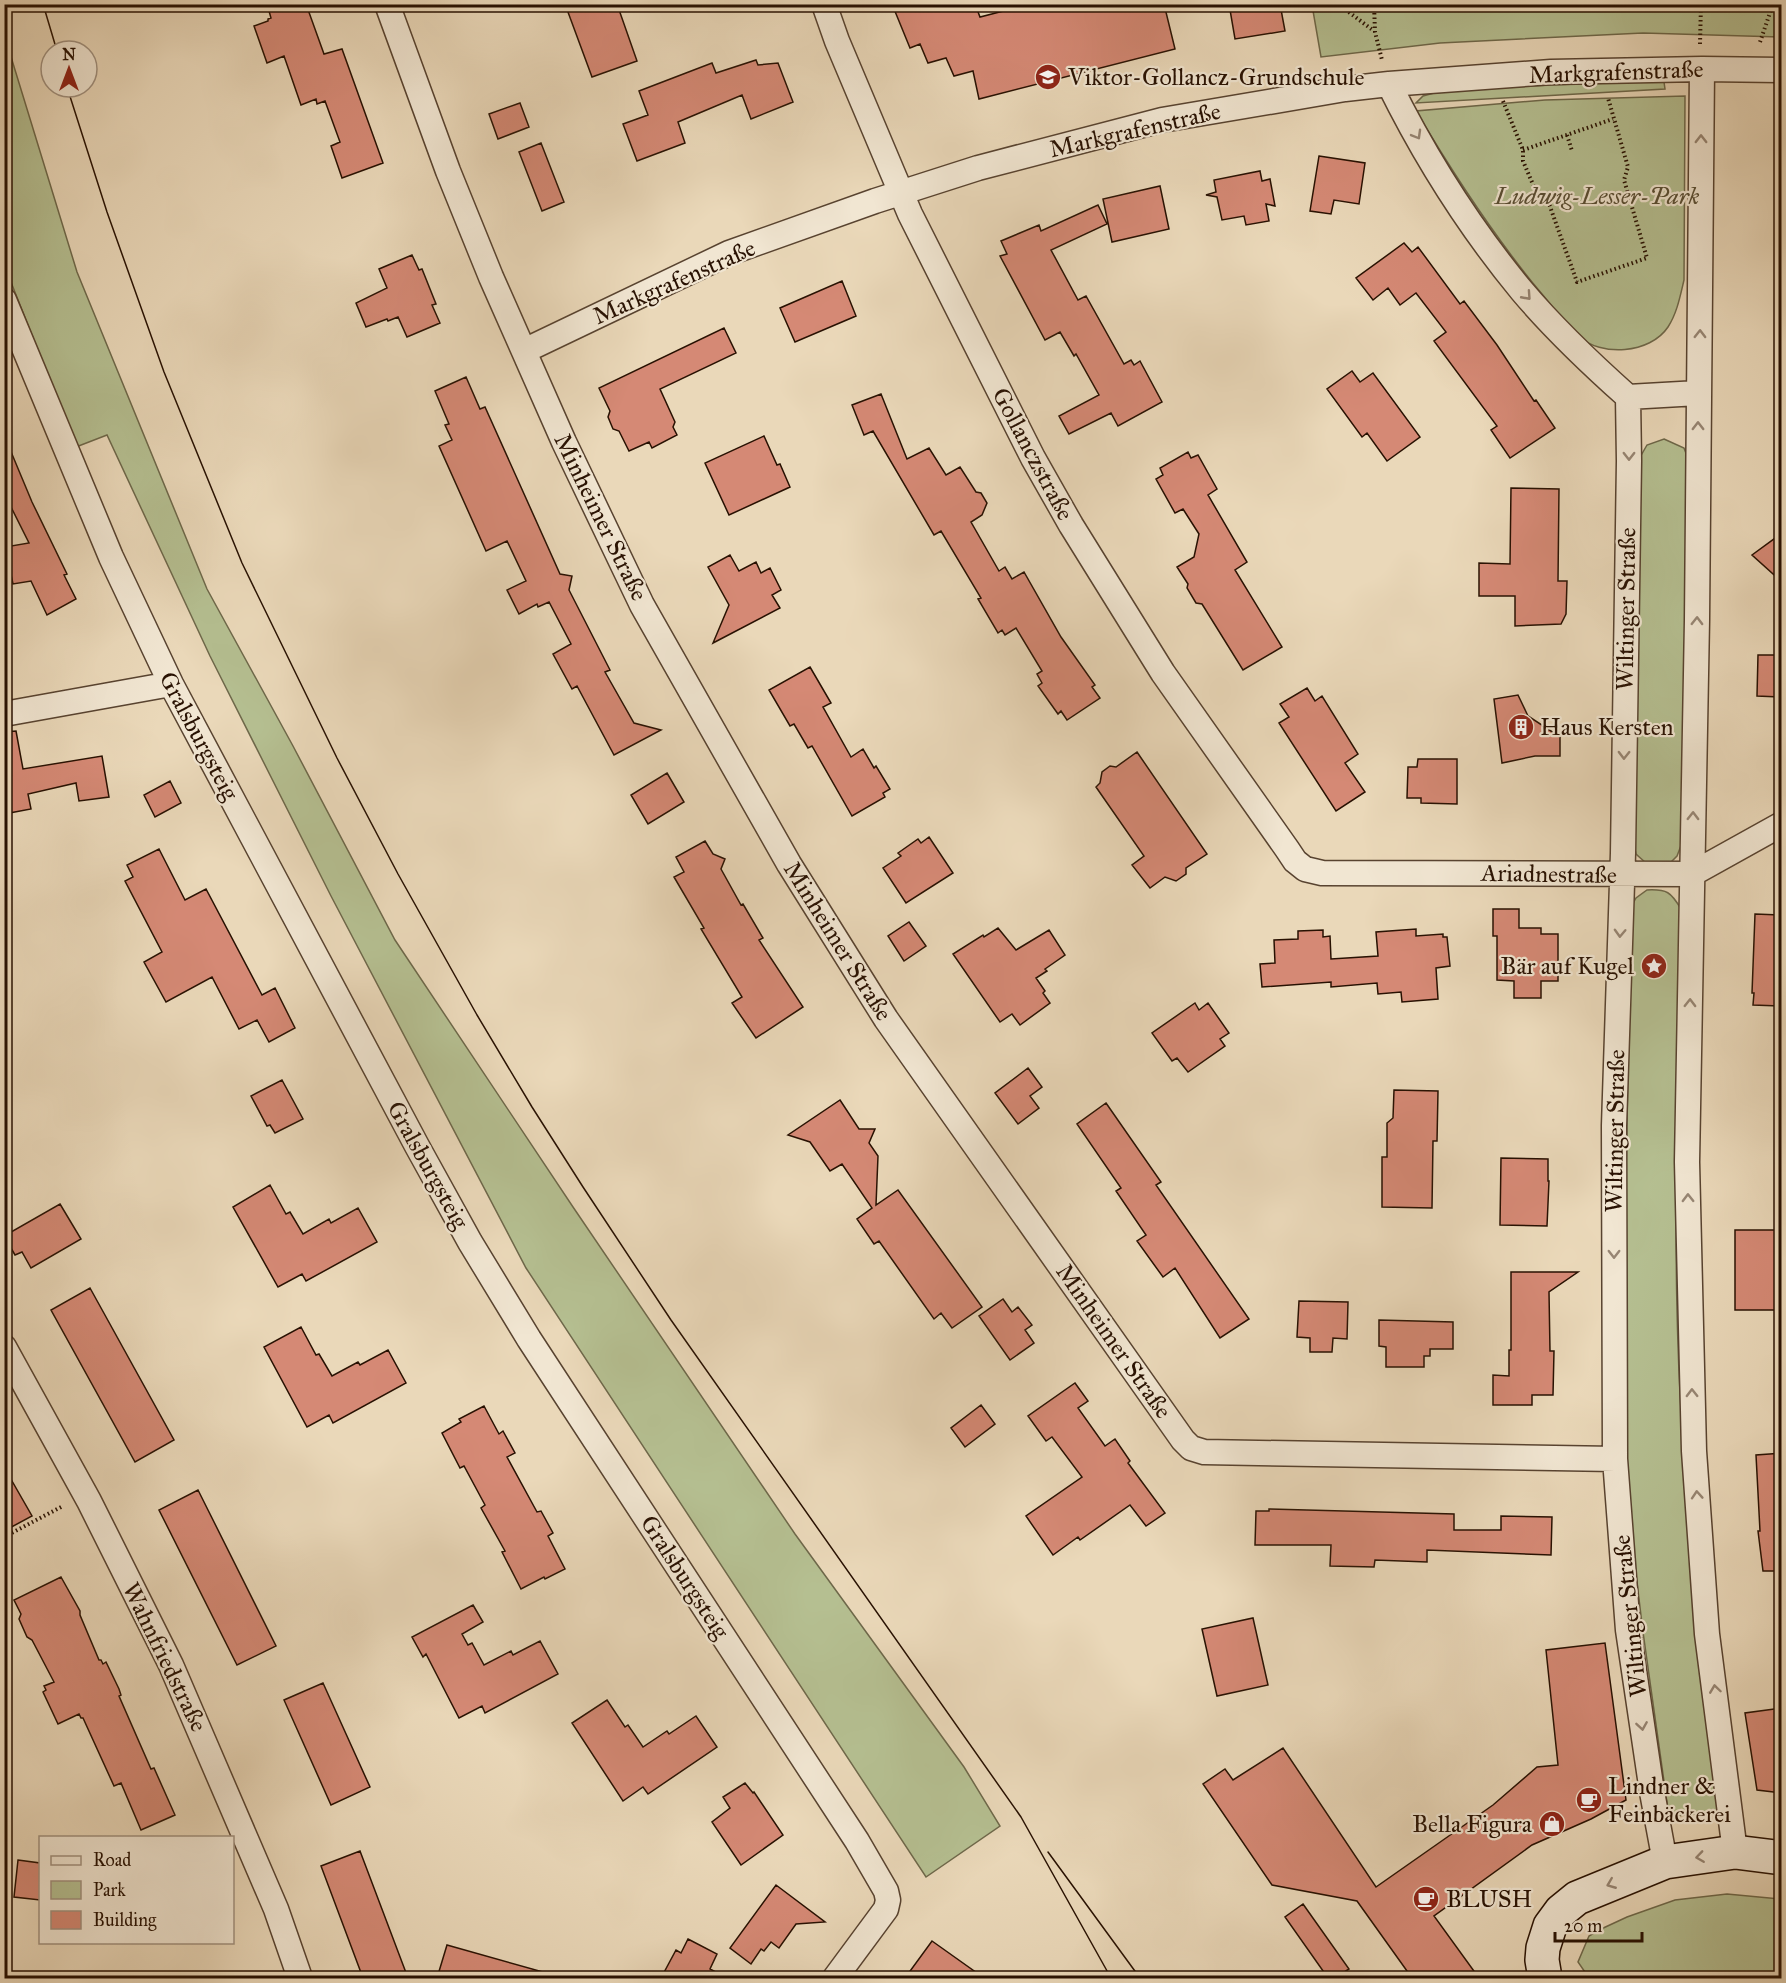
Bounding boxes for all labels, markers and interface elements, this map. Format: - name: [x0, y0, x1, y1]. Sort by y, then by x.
- north arrow: [39, 39, 99, 99]
- text: N: [62, 45, 76, 64]
- street label: Markgrafenstraße: [1528, 54, 1704, 90]
- school or university icon: Viktor-Gollancz-Grundschule: [1033, 62, 1063, 92]
- place label: Viktor-Gollancz-Grundschule: [1067, 62, 1365, 92]
- street label: Markgrafenstraße: [1046, 96, 1224, 164]
- one-way arrow: [1410, 129, 1421, 139]
- one-way arrow: [1695, 135, 1707, 144]
- park label: Ludwig-Lesser-Park: [1494, 181, 1700, 211]
- street label: Markgrafenstraße: [588, 233, 760, 331]
- one-way arrow: [1520, 289, 1531, 300]
- one-way arrow: [1693, 330, 1706, 339]
- street label: Gollanczstraße: [986, 383, 1080, 525]
- one-way arrow: [1692, 421, 1704, 430]
- street label: Minheimer Straße: [548, 429, 654, 606]
- one-way arrow: [1623, 451, 1635, 460]
- street label: Wiltinger Straße: [1610, 527, 1642, 691]
- one-way arrow: [1691, 616, 1704, 625]
- street label: Gralsburgsteig: [153, 666, 246, 806]
- building icon: Haus Kersten: [1506, 712, 1536, 742]
- place label: Haus Kersten: [1540, 712, 1674, 742]
- one-way arrow: [1618, 751, 1630, 760]
- one-way arrow: [1687, 811, 1700, 820]
- street label: Minheimer Straße: [777, 856, 899, 1026]
- street label: Ariadnestraße: [1480, 858, 1617, 890]
- one-way arrow: [1614, 928, 1627, 937]
- place label: Bär auf Kugel: [1501, 951, 1635, 981]
- place icon: Bär auf Kugel: [1639, 951, 1669, 981]
- one-way arrow: [1683, 998, 1696, 1007]
- street label: Wiltinger Straße: [1599, 1049, 1631, 1213]
- street label: Gralsburgsteig: [381, 1096, 476, 1235]
- one-way arrow: [1682, 1193, 1694, 1202]
- one-way arrow: [1608, 1249, 1620, 1258]
- street label: Minheimer Straße: [1049, 1258, 1179, 1424]
- one-way arrow: [1686, 1388, 1698, 1397]
- one-way arrow: [1691, 1490, 1704, 1500]
- street label: Gralsburgsteig: [634, 1509, 737, 1645]
- street label: Wiltinger Straße: [1607, 1533, 1653, 1699]
- street label: Wahnfriedstraße: [116, 1577, 214, 1737]
- one-way arrow: [1709, 1685, 1721, 1694]
- one-way arrow: [1636, 1722, 1648, 1731]
- place label: Lindner & Feinbäckerei: [1608, 1771, 1731, 1829]
- cafe icon: Lindner & Feinbäckerei: [1574, 1785, 1604, 1815]
- place label: Bella Figura: [1412, 1809, 1533, 1839]
- shop icon: Bella Figura: [1537, 1809, 1567, 1839]
- legend: [39, 1836, 234, 1944]
- text: Road: [93, 1849, 131, 1871]
- one-way arrow: [1696, 1850, 1705, 1862]
- one-way arrow: [1606, 1877, 1617, 1889]
- text: Park: [93, 1879, 126, 1901]
- cafe icon: BLUSH: [1411, 1884, 1441, 1914]
- place label: BLUSH: [1446, 1884, 1532, 1914]
- scale bar: [1555, 1905, 1642, 1943]
- text: Building: [93, 1909, 157, 1932]
- text: 20 m: [1564, 1915, 1602, 1937]

